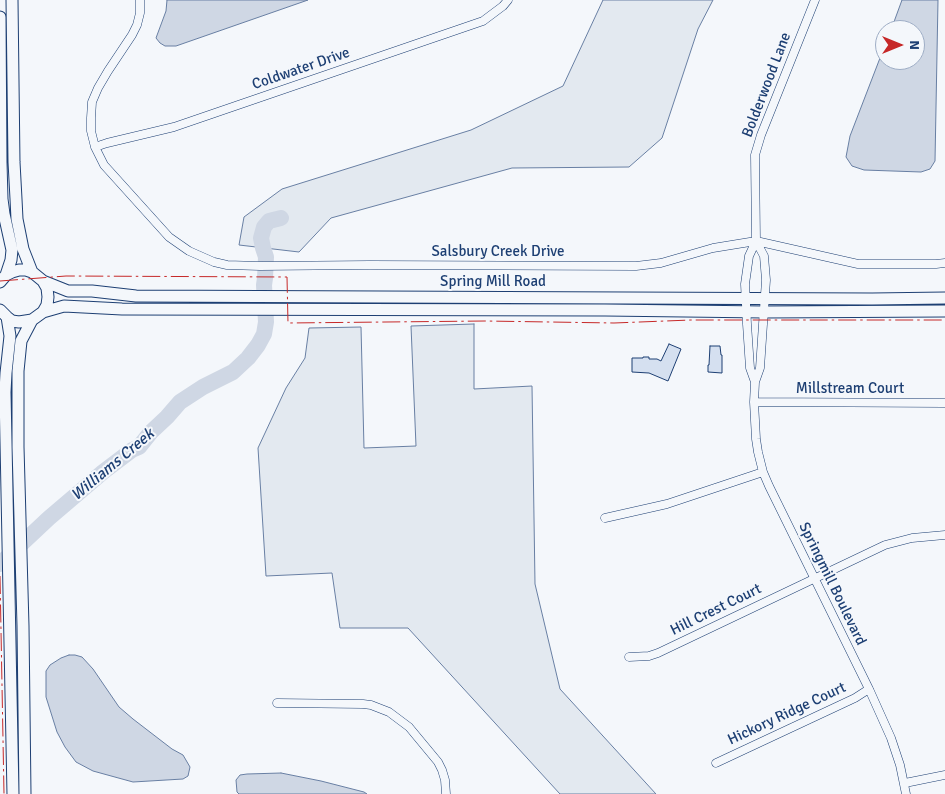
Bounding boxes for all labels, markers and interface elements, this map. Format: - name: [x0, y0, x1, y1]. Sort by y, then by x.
- north arrow: [875, 20, 925, 70]
- street label: Bolderwood Lane: [739, 30, 795, 140]
- text: N: [906, 40, 923, 50]
- street label: Coldwater Drive: [250, 44, 352, 94]
- street label: Salsbury Creek Drive: [432, 243, 564, 261]
- street label: Spring Mill Road: [440, 273, 546, 291]
- street label: Millstream Court: [796, 380, 904, 398]
- water label: Williams Creek: [68, 425, 158, 505]
- street label: Springmill Boulevard: [794, 520, 870, 648]
- street label: Hill Crest Court: [668, 580, 764, 640]
- street label: Hickory Ridge Court: [725, 679, 849, 749]

